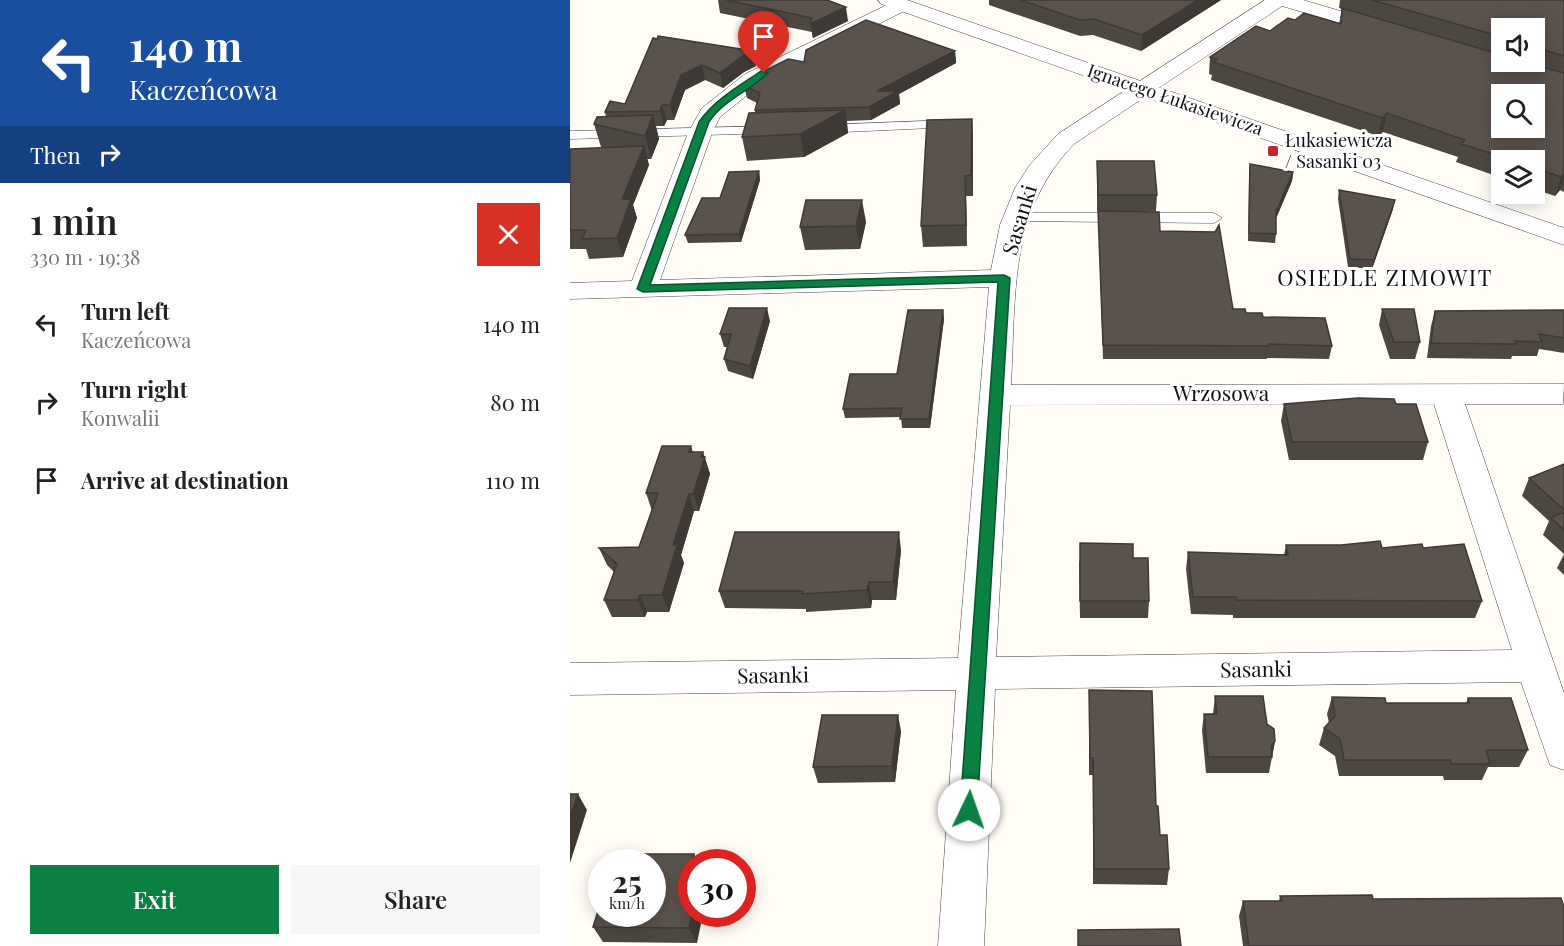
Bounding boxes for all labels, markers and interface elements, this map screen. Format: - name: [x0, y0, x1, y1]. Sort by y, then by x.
- pin: [738, 11, 789, 73]
- text: 140 m: [129, 17, 242, 73]
- map controls: [1491, 18, 1545, 204]
- button: sound: [1491, 18, 1545, 72]
- icon: arrive: [747, 20, 780, 53]
- icon: left: [30, 24, 108, 102]
- street label: Ignacego Łukasiewicza: [1084, 58, 1266, 140]
- text: Kaczeńcowa: [129, 71, 278, 107]
- button: search: [1491, 84, 1545, 138]
- place label: Łukasiewicza / Sasanki 03: [1285, 128, 1393, 173]
- icon: right: [93, 138, 126, 171]
- text: Then: [30, 140, 81, 170]
- marker: Łukasiewicza / Sasanki 03: [1266, 144, 1280, 158]
- button: layers: [1491, 150, 1545, 204]
- street label: Sasanki: [994, 181, 1042, 258]
- text: 1 min: [30, 196, 118, 244]
- button: close: [477, 203, 540, 266]
- text: 330 m · 19:38: [30, 243, 140, 270]
- district label: OSIEDLE ZIMOWIT: [1277, 262, 1493, 292]
- text: Turn left: [81, 296, 170, 326]
- icon: left: [30, 308, 63, 341]
- text: 140 m: [483, 309, 540, 339]
- text: Kaczeńcowa: [81, 326, 191, 353]
- text: Turn right: [81, 374, 187, 404]
- street label: Wrzosowa: [1172, 378, 1270, 406]
- icon: right: [30, 386, 63, 419]
- text: 80 m: [490, 387, 540, 417]
- text: Konwalii: [81, 404, 160, 431]
- icon: arrive: [30, 464, 63, 497]
- text: Arrive at destination: [81, 465, 289, 495]
- text: 110 m: [486, 465, 540, 495]
- street label: Sasanki: [1220, 653, 1292, 683]
- street label: Sasanki: [737, 659, 809, 689]
- position arrow: [937, 778, 1001, 842]
- speed limit sign: 30: [678, 849, 756, 927]
- text: 25: [612, 861, 642, 901]
- button: Exit: [30, 865, 279, 934]
- button: Share: [291, 865, 540, 934]
- text: km/h: [609, 893, 645, 913]

